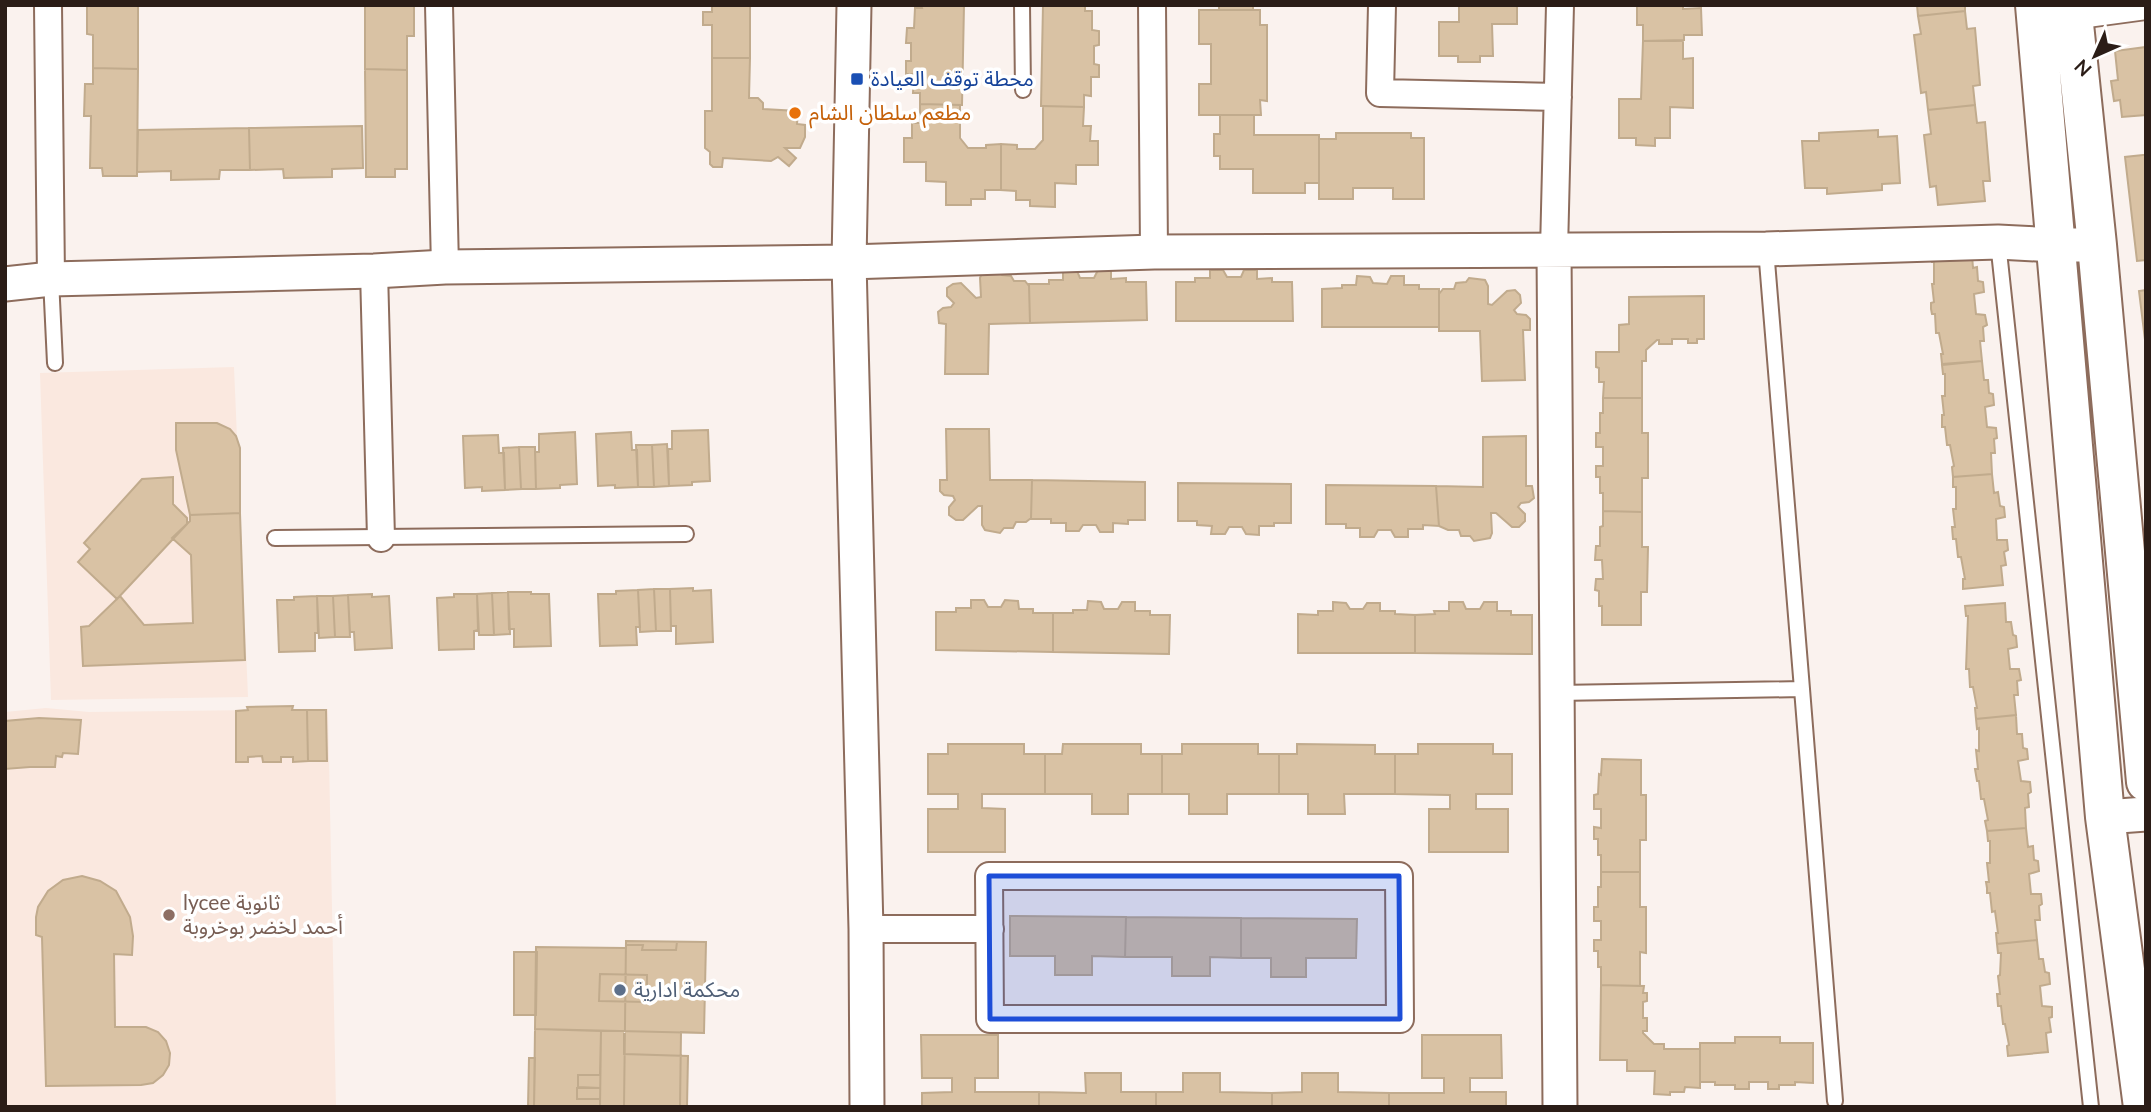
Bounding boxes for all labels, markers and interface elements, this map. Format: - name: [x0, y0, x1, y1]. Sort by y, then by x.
- north arrow: [2060, 21, 2130, 91]
- text: N: [2069, 55, 2096, 82]
- place label: محطة توقف العيادة: [871, 65, 1034, 91]
- marker: محطة توقف العيادة: [849, 71, 865, 87]
- place label: مطعم سلطان الشام: [809, 99, 971, 129]
- marker: مطعم سلطان الشام: [787, 105, 803, 121]
- place label: lycee ثانوية أحمد لخضر بوخروبة: [183, 889, 343, 939]
- marker: lycee ثانوية أحمد لخضر بوخروبة: [161, 907, 177, 923]
- place label: محكمة ادارية: [634, 976, 740, 1002]
- marker: محكمة ادارية: [612, 982, 628, 998]

